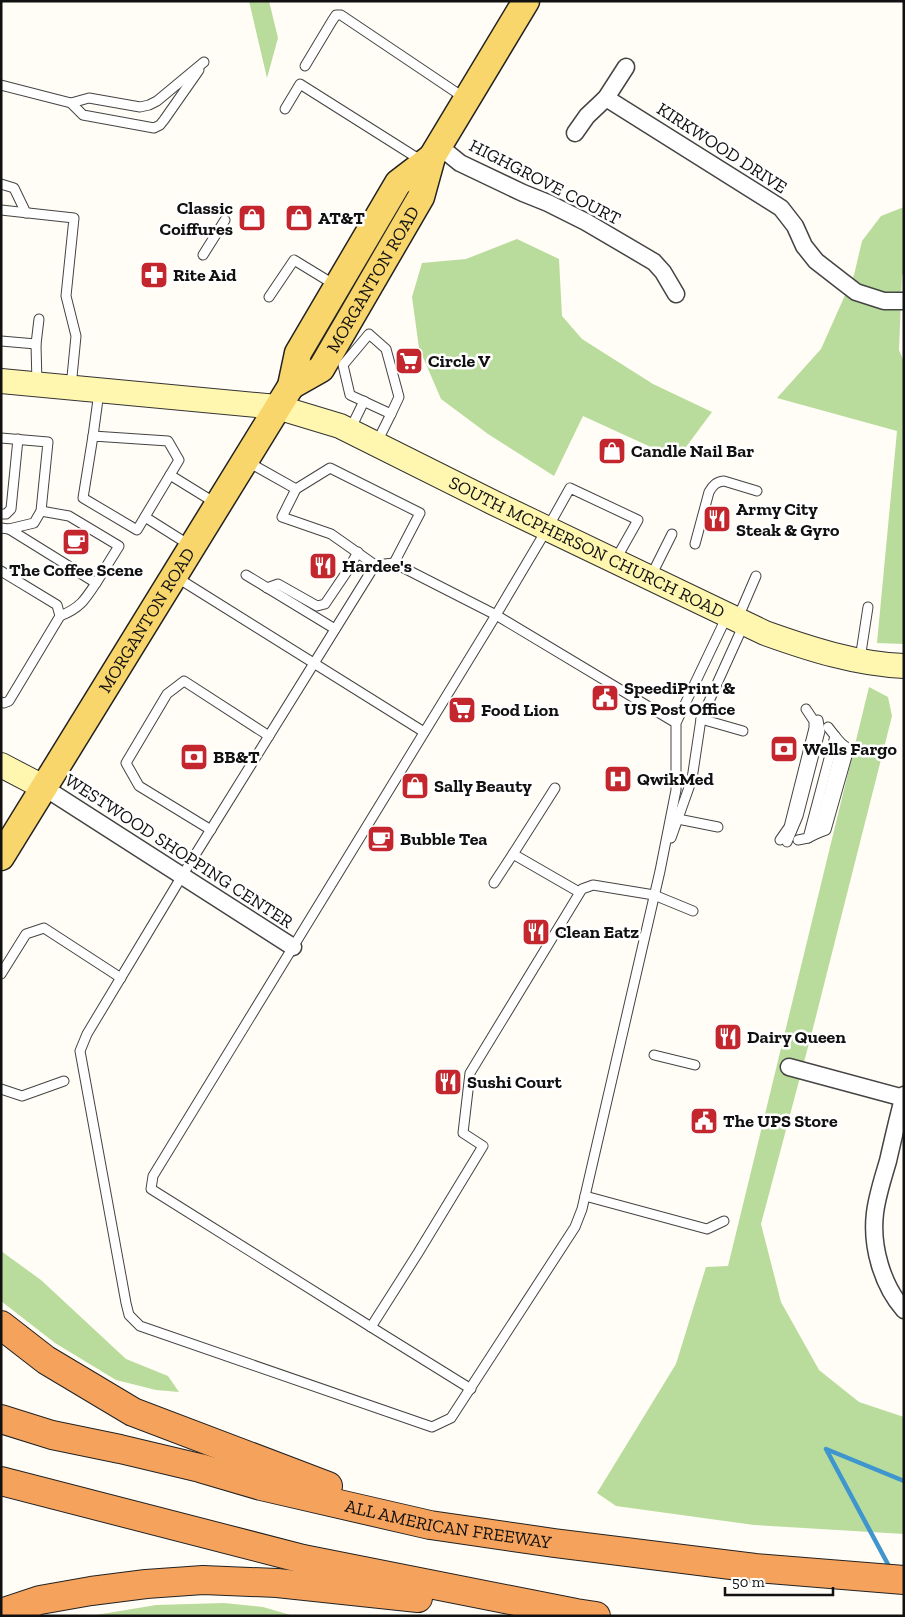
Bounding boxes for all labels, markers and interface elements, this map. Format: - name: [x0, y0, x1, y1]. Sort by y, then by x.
- street label: KIRKWOOD DRIVE: [653, 98, 791, 198]
- street label: HIGHGROVE COURT: [466, 134, 624, 230]
- place label: Classic Coiffures: [160, 197, 234, 240]
- street label: MORGANTON ROAD: [322, 202, 424, 357]
- shop icon: Classic Coiffures: [237, 203, 267, 233]
- shop icon: AT&T: [284, 203, 314, 233]
- place label: AT&T: [318, 207, 365, 229]
- pharmacy icon: Rite Aid: [139, 260, 169, 290]
- place label: Rite Aid: [173, 264, 237, 286]
- supermarket icon: Circle V: [394, 346, 424, 376]
- place label: Circle V: [428, 350, 491, 372]
- shop icon: Candle Nail Bar: [597, 436, 627, 466]
- place label: Candle Nail Bar: [631, 440, 754, 462]
- street label: SOUTH MCPHERSON CHURCH ROAD: [445, 471, 728, 623]
- place label: Army City Steak & Gyro: [736, 498, 840, 541]
- restaurant icon: Army City Steak & Gyro: [702, 504, 732, 534]
- cafe icon: The Coffee Scene: [61, 527, 91, 557]
- street label: MORGANTON ROAD: [94, 544, 200, 697]
- restaurant icon: Hardee's: [308, 551, 338, 581]
- place label: Hardee's: [342, 555, 412, 577]
- place label: The Coffee Scene: [9, 559, 143, 581]
- place label: SpeediPrint & US Post Office: [624, 677, 736, 720]
- public building icon: SpeediPrint & US Post Office: [590, 683, 620, 713]
- supermarket icon: Food Lion: [447, 695, 477, 725]
- place label: Food Lion: [481, 699, 559, 721]
- bank icon: Wells Fargo: [769, 734, 799, 764]
- place label: Wells Fargo: [803, 738, 898, 760]
- bank icon: BB&T: [179, 742, 209, 772]
- place label: BB&T: [213, 746, 260, 768]
- hospital icon: QwikMed: [603, 764, 633, 794]
- place label: QwikMed: [637, 768, 714, 790]
- street label: WESTWOOD SHOPPING CENTER: [61, 769, 297, 933]
- shop icon: Sally Beauty: [400, 771, 430, 801]
- place label: Sally Beauty: [434, 775, 532, 797]
- cafe icon: Bubble Tea: [366, 824, 396, 854]
- place label: Bubble Tea: [400, 828, 487, 850]
- restaurant icon: Clean Eatz: [521, 917, 551, 947]
- place label: Clean Eatz: [555, 921, 640, 943]
- restaurant icon: Dairy Queen: [713, 1022, 743, 1052]
- place label: Dairy Queen: [747, 1026, 846, 1048]
- restaurant icon: Sushi Court: [433, 1067, 463, 1097]
- place label: Sushi Court: [467, 1071, 562, 1093]
- public building icon: The UPS Store: [689, 1106, 719, 1136]
- place label: The UPS Store: [723, 1110, 838, 1132]
- street label: ALL AMERICAN FREEWAY: [343, 1495, 553, 1553]
- scale bar: [725, 1564, 832, 1596]
- text: 50 m: [732, 1573, 765, 1591]

